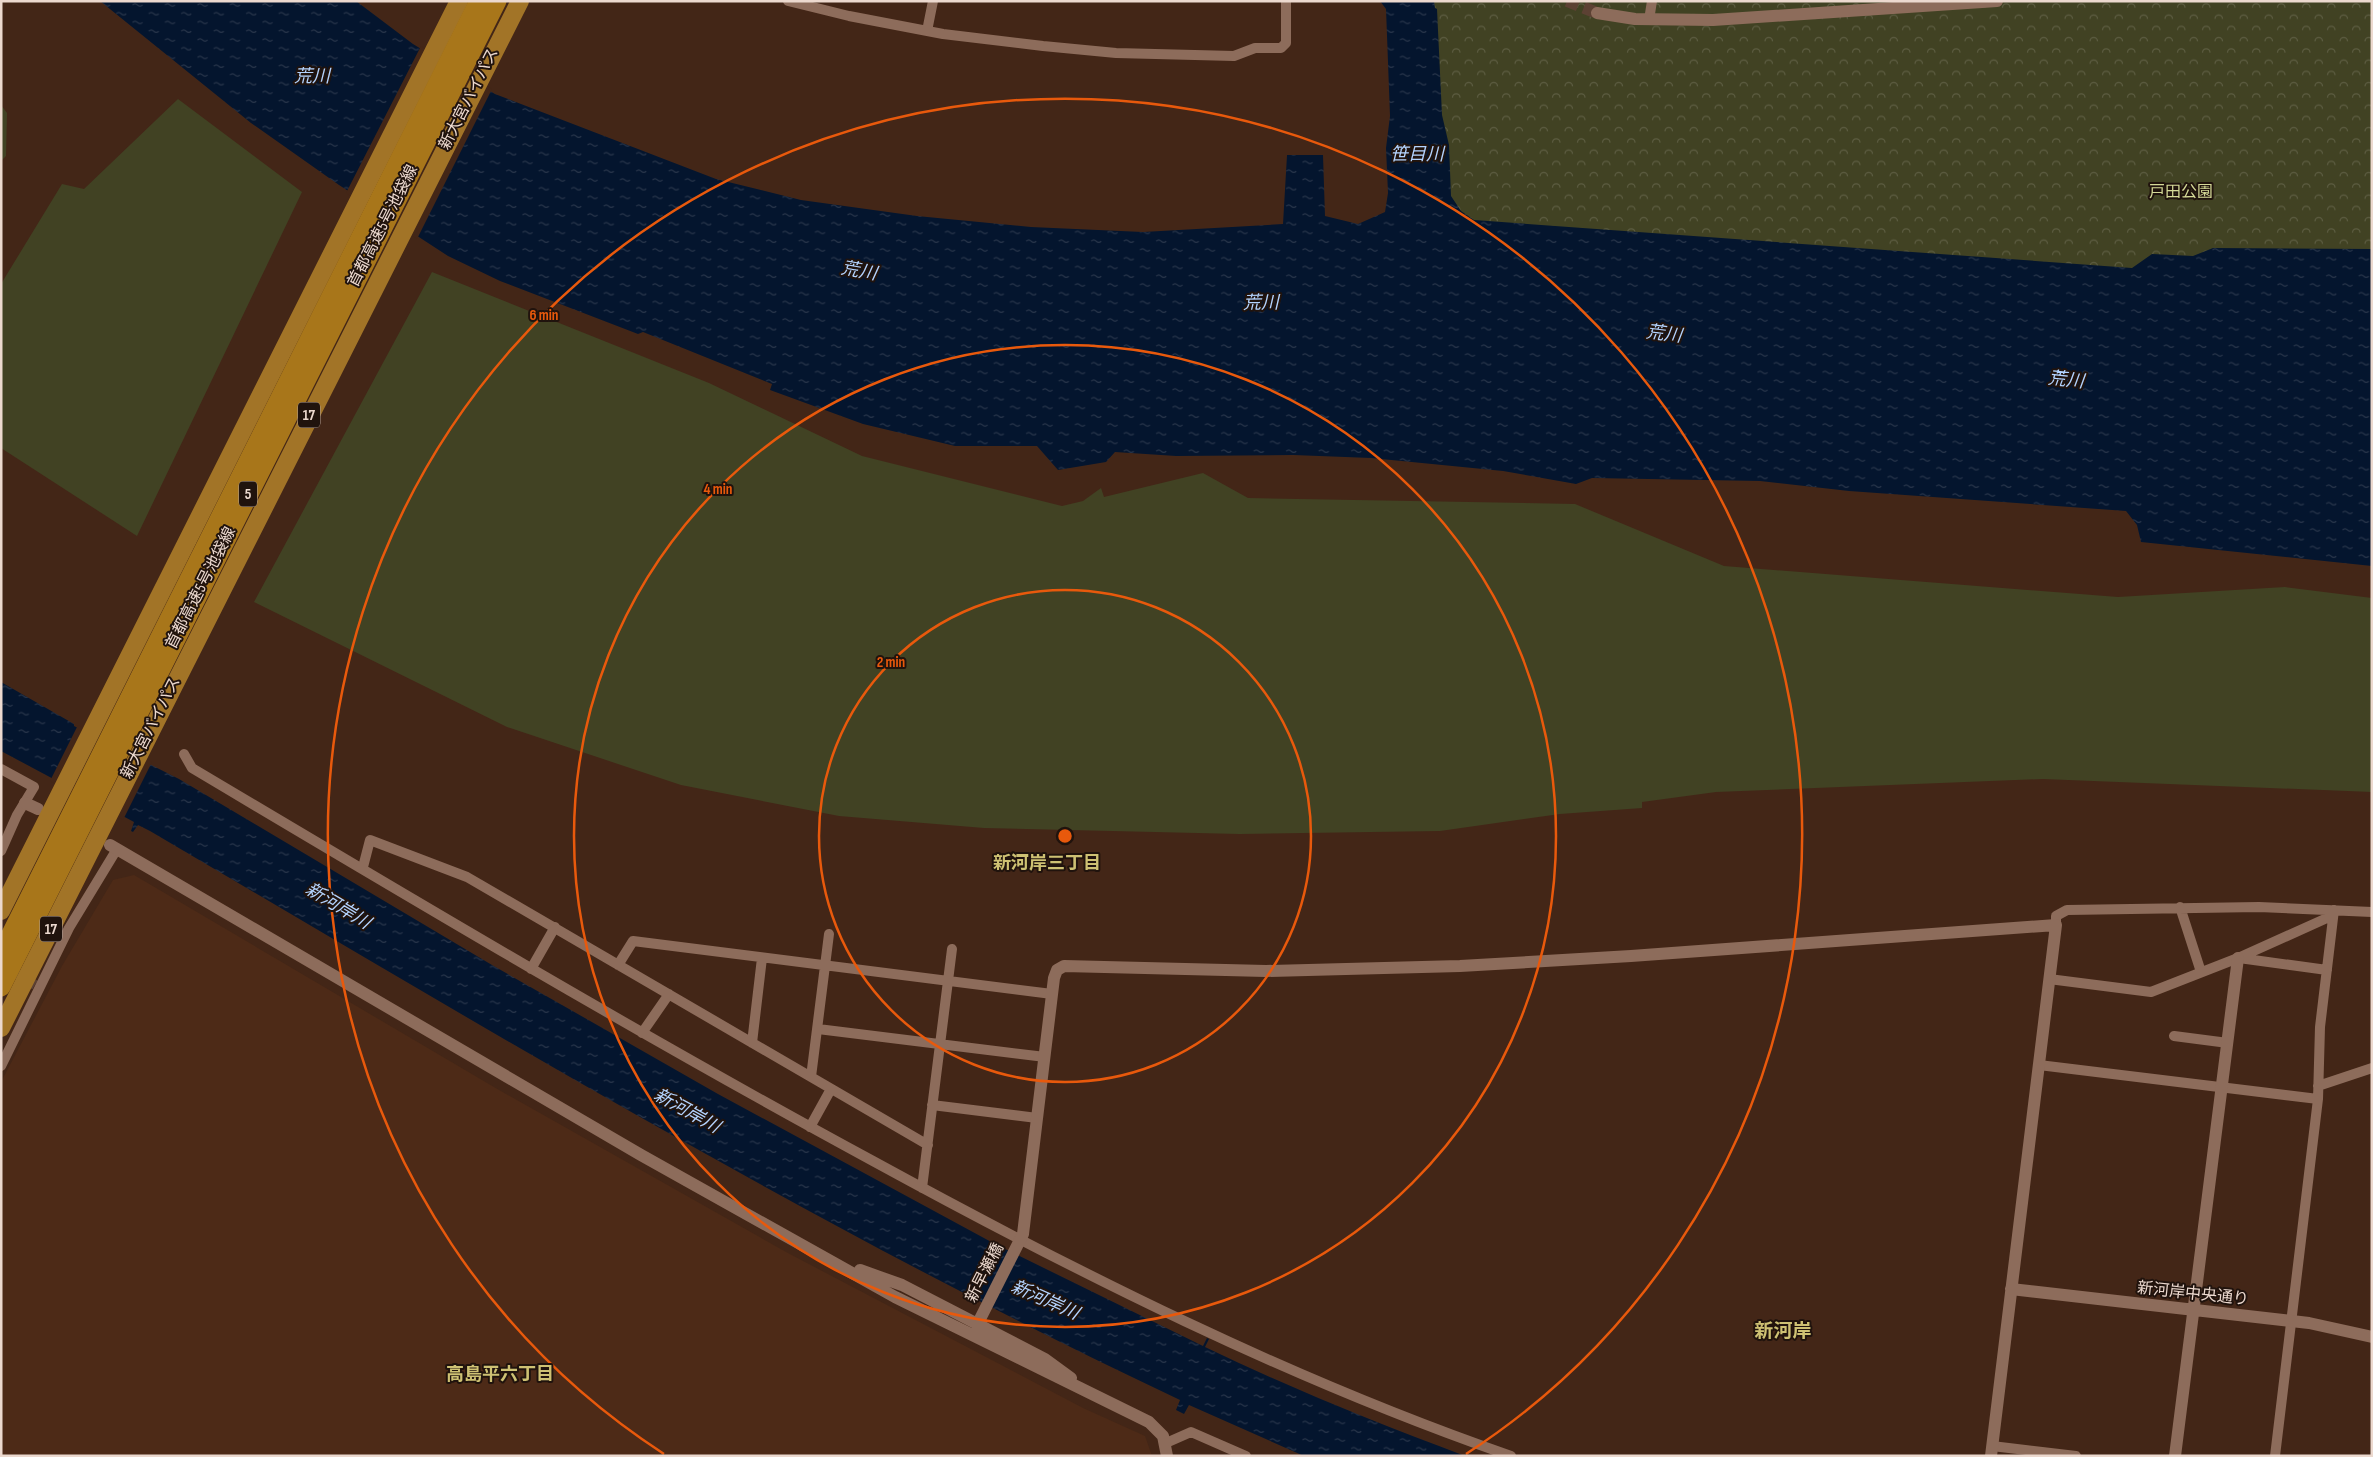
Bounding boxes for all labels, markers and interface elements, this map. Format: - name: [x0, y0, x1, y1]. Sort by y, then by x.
- street label: 新大宮バイパス: [435, 45, 503, 153]
- water label: 荒川: [294, 66, 332, 87]
- water label: 笹目川: [1390, 144, 1446, 165]
- street label: 首都高速5号池袋線: [344, 162, 422, 290]
- park label: 戸田公園: [2149, 183, 2213, 202]
- water label: 荒川: [839, 258, 881, 285]
- water label: 荒川: [1243, 292, 1281, 314]
- text: 6 min: [529, 306, 559, 325]
- water label: 荒川: [1645, 321, 1685, 347]
- water label: 荒川: [2047, 368, 2087, 393]
- road number: 17: [298, 402, 320, 428]
- text: 4 min: [704, 480, 732, 499]
- road number: 5: [239, 482, 257, 506]
- street label: 首都高速5号池袋線: [162, 524, 240, 652]
- text: 2 min: [877, 653, 905, 672]
- street label: 新大宮バイパス: [117, 674, 185, 782]
- centre of rings: [1056, 827, 1074, 845]
- district label: 新河岸三丁目: [993, 853, 1101, 874]
- water label: 新河岸川: [302, 878, 376, 935]
- road number: 17: [40, 916, 62, 942]
- water label: 新河岸川: [650, 1084, 725, 1139]
- street label: 新早瀬橋: [962, 1240, 1008, 1306]
- water label: 新河岸川: [1008, 1276, 1084, 1325]
- street label: 新河岸中央通り: [2136, 1279, 2250, 1309]
- district label: 新河岸: [1754, 1320, 1812, 1343]
- district label: 高島平六丁目: [446, 1364, 554, 1385]

